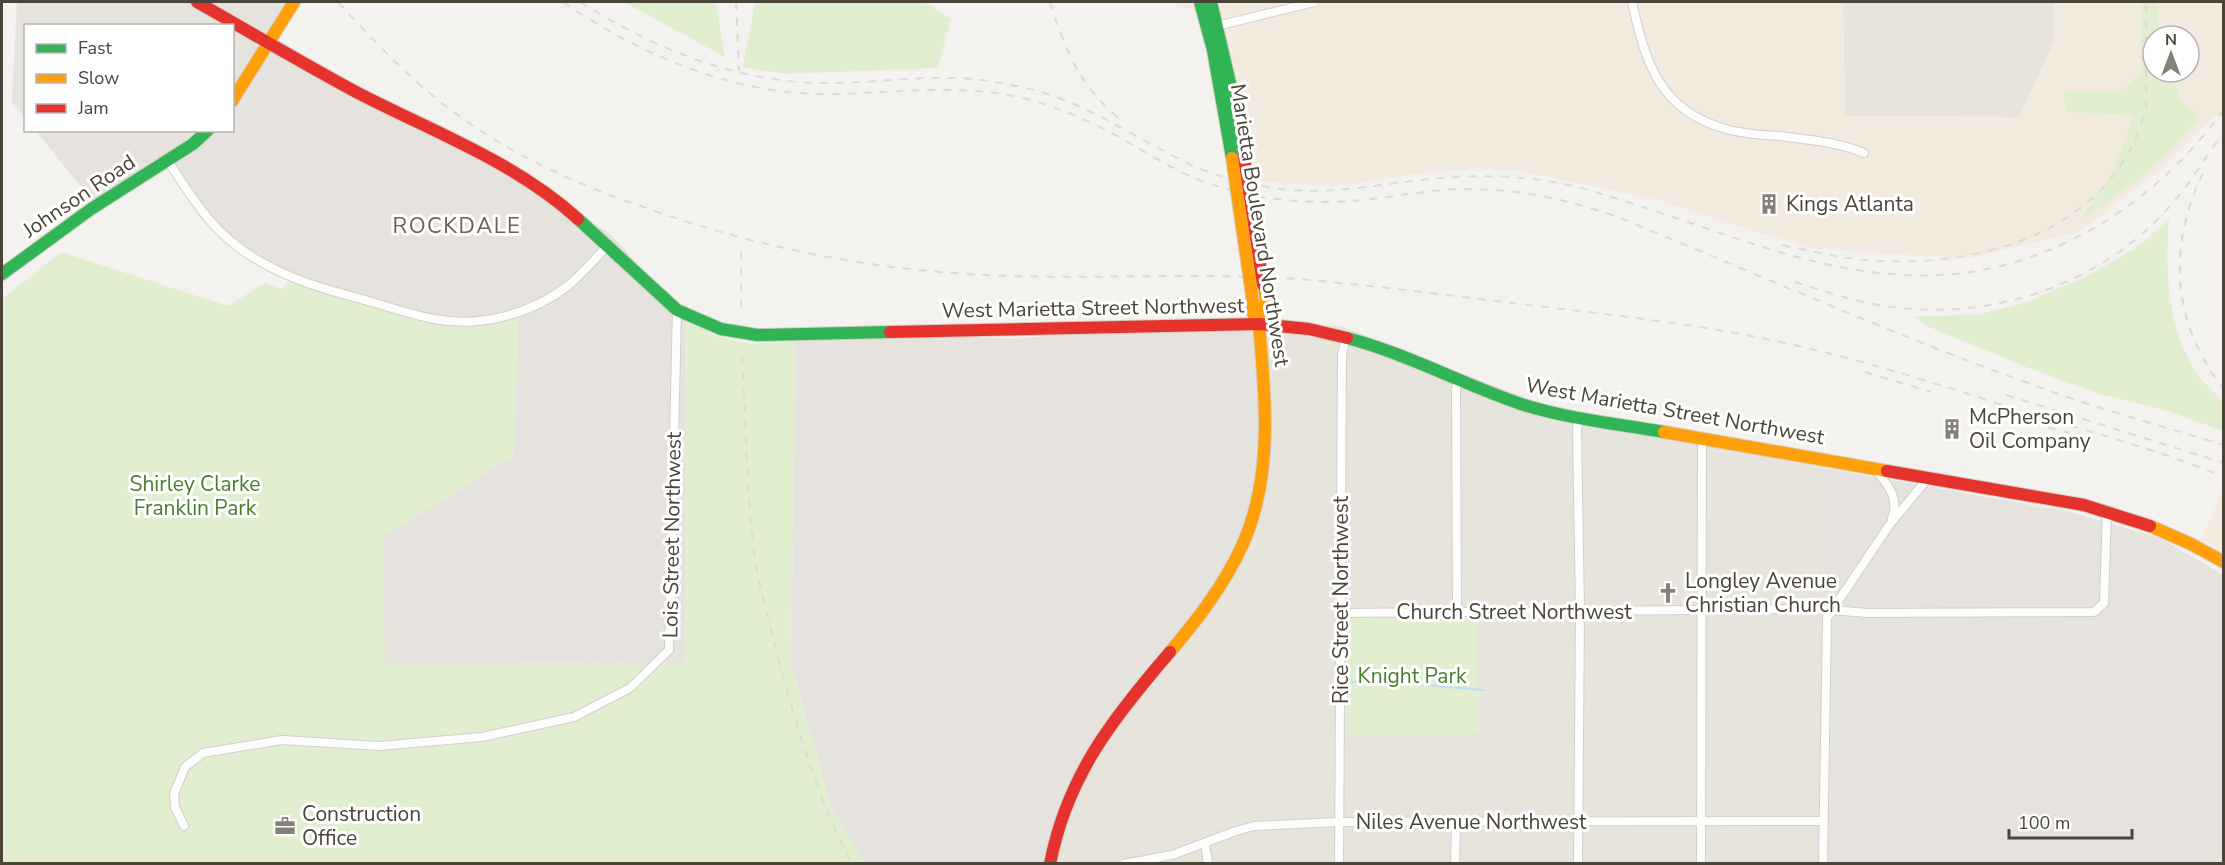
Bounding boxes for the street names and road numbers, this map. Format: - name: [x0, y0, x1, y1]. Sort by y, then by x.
- street label: Marietta Boulevard Northwest: [1224, 82, 1296, 369]
- street label: Johnson Road: [16, 148, 141, 245]
- street label: West Marietta Street Northwest: [941, 291, 1245, 325]
- street label: West Marietta Street Northwest: [1524, 371, 1827, 451]
- street label: Lois Street Northwest: [656, 431, 688, 638]
- street label: Rice Street Northwest: [1327, 495, 1355, 704]
- street label: Church Street Northwest: [1396, 598, 1632, 626]
- street label: Niles Avenue Northwest: [1356, 808, 1587, 836]

